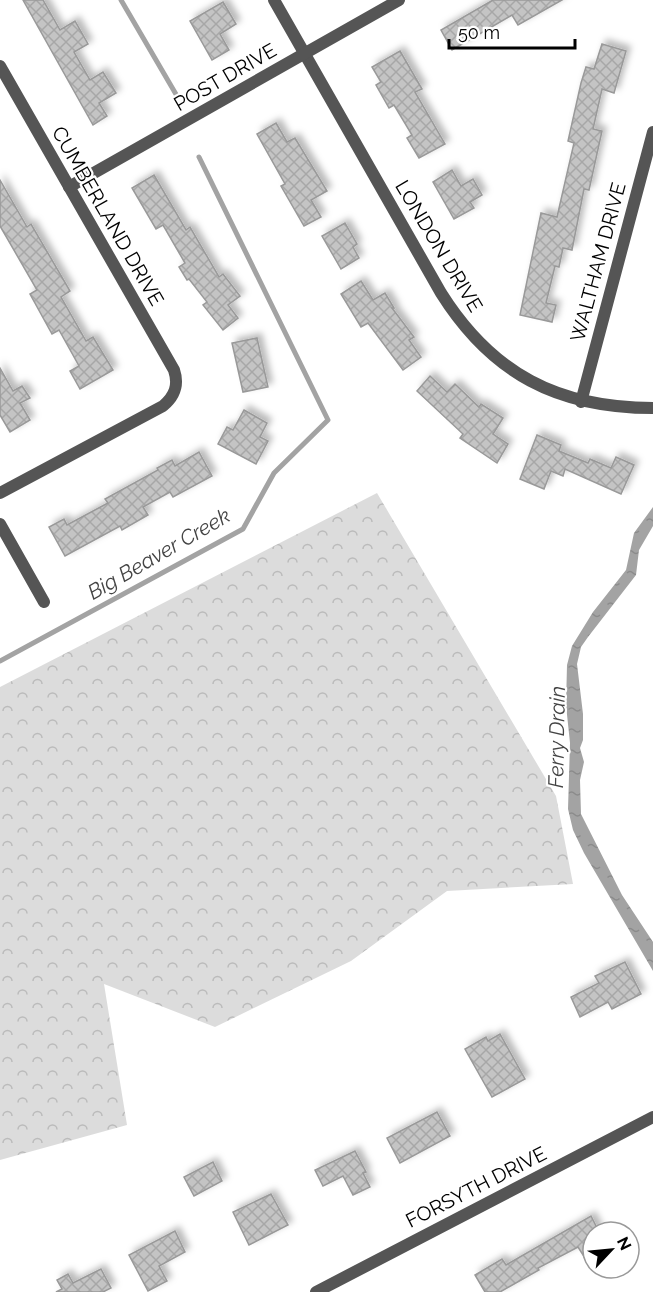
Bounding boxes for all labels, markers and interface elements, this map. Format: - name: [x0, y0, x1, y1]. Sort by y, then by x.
- scale bar: [449, 12, 575, 50]
- text: 50 m: [458, 22, 500, 43]
- street label: POST DRIVE: [169, 38, 281, 116]
- street label: CUMBERLAND DRIVE: [47, 122, 169, 310]
- street label: LONDON DRIVE: [390, 176, 488, 316]
- street label: WALTHAM DRIVE: [565, 180, 631, 344]
- water label: Big Beaver Creek: [83, 503, 235, 605]
- water label: Ferry Drain: [543, 686, 570, 788]
- street label: FORSYTH DRIVE: [402, 1141, 550, 1233]
- north arrow: [581, 1220, 641, 1280]
- text: N: [613, 1234, 635, 1253]

